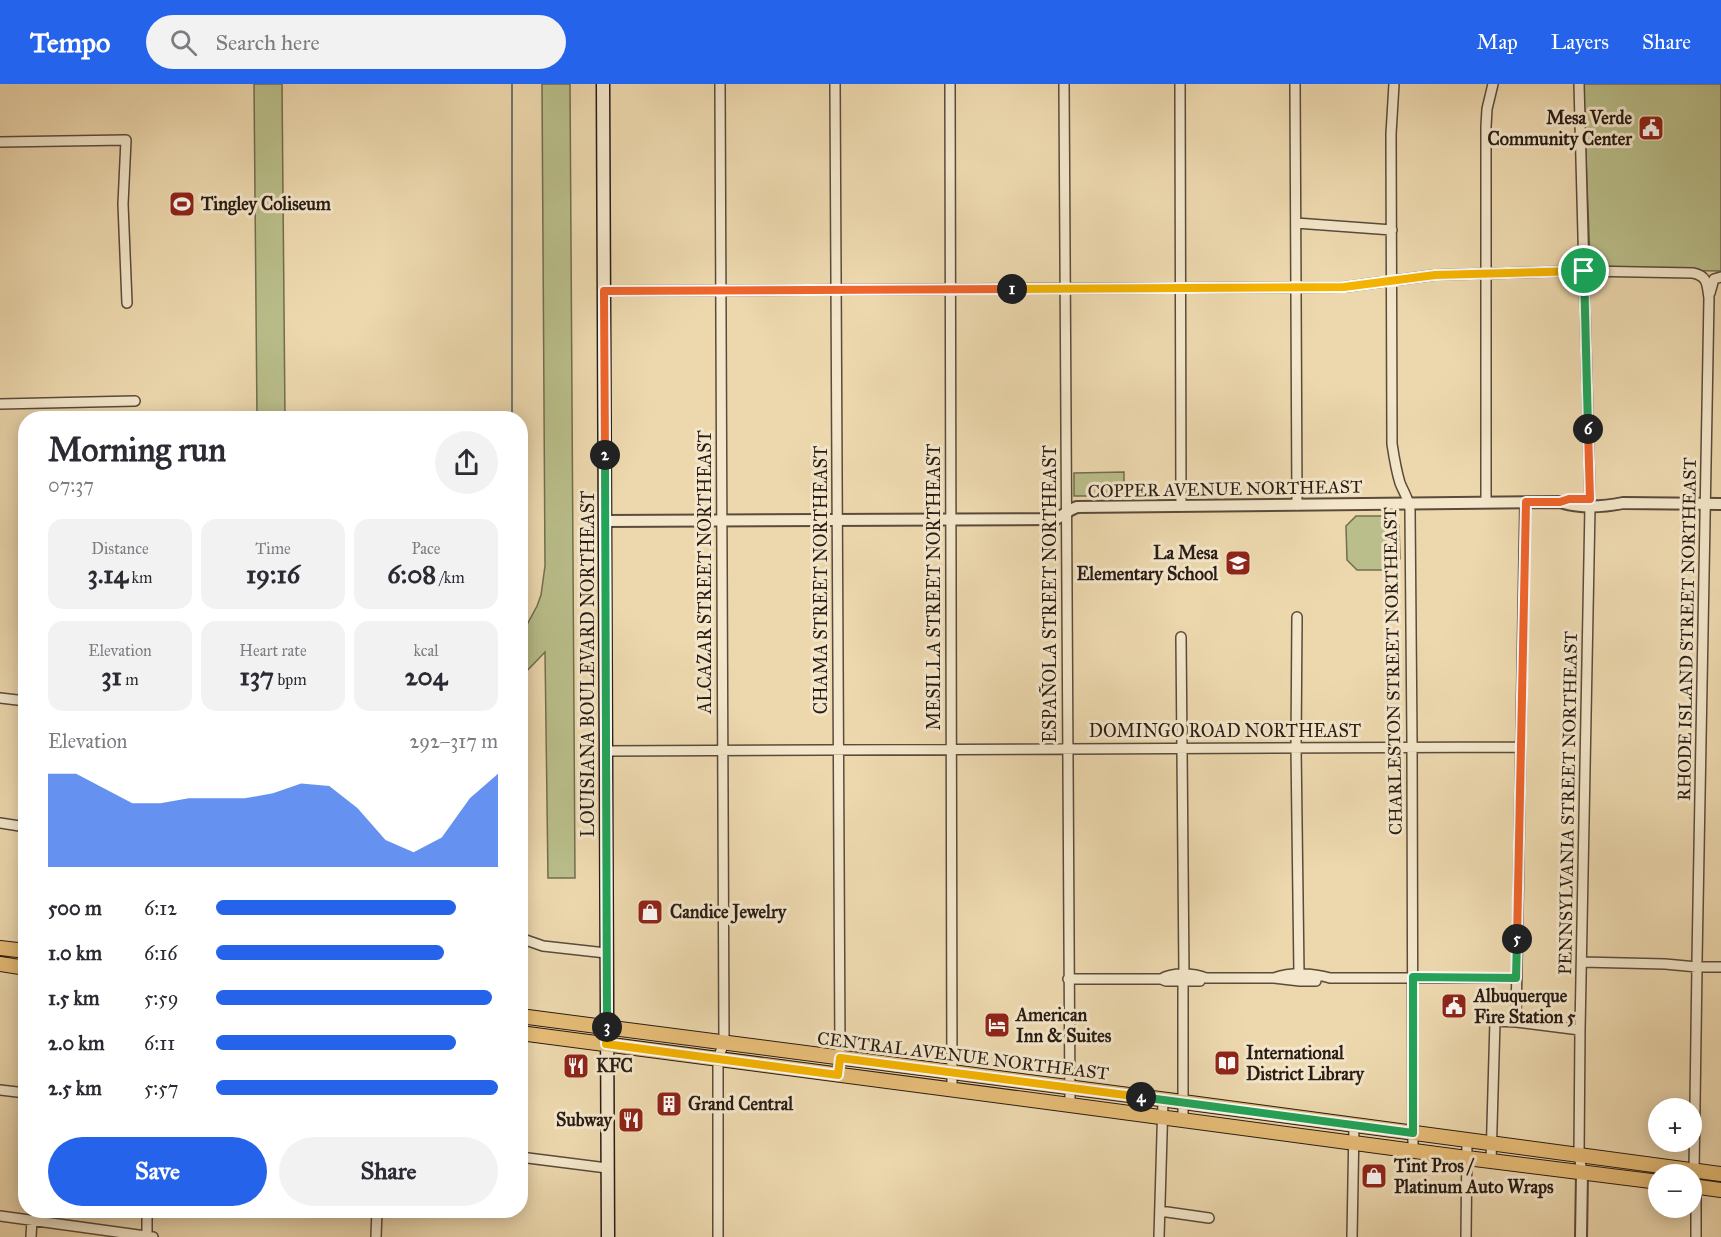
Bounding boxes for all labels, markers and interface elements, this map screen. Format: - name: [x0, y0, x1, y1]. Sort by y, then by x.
- search box: [146, 15, 566, 69]
- text: Tempo: [30, 25, 110, 60]
- icon: search: [167, 26, 200, 59]
- text: Search here: [215, 29, 320, 56]
- text: Map: [1477, 29, 1518, 55]
- text: Layers: [1551, 29, 1609, 55]
- text: Share: [1642, 29, 1691, 55]
- place label: Mesa Verde Community Center: [1488, 107, 1633, 151]
- public building icon: Mesa Verde Community Center: [1636, 113, 1666, 143]
- sports icon: Tingley Coliseum: [167, 189, 197, 219]
- place label: Tingley Coliseum: [200, 193, 332, 216]
- pin: [1558, 245, 1609, 296]
- icon: arrive: [1567, 254, 1600, 287]
- pin: 1: [997, 274, 1027, 304]
- text: 1: [1009, 279, 1015, 298]
- pin: 6: [1573, 414, 1603, 444]
- text: 6: [1584, 419, 1592, 438]
- text: Morning run: [48, 430, 226, 470]
- street label: ALCAZAR STREET NORTHEAST: [694, 430, 716, 715]
- button: share: [435, 431, 498, 494]
- pin: 2: [590, 440, 620, 470]
- street label: MESILLA STREET NORTHEAST: [923, 444, 945, 730]
- text: 2: [601, 445, 609, 464]
- street label: ESPAÑOLA STREET NORTHEAST: [1038, 445, 1061, 743]
- street label: CHAMA STREET NORTHEAST: [810, 446, 832, 714]
- street label: RHODE ISLAND STREET NORTHEAST: [1673, 457, 1701, 801]
- text: 07:37: [48, 473, 94, 497]
- street label: COPPER AVENUE NORTHEAST: [1087, 476, 1363, 502]
- street label: LOUISIANA BOULEVARD NORTHEAST: [577, 491, 599, 837]
- street label: CHARLESTON STREET NORTHEAST: [1379, 507, 1407, 835]
- text: Distance: [91, 539, 149, 558]
- text: Time: [255, 539, 291, 558]
- text: Pace: [411, 539, 441, 558]
- place label: La Mesa Elementary School: [1076, 542, 1219, 586]
- school or university icon: La Mesa Elementary School: [1223, 548, 1253, 578]
- text: 3.14: [88, 558, 128, 590]
- text: 19:16: [246, 558, 300, 590]
- text: 6:08: [387, 558, 436, 590]
- text: km: [128, 568, 152, 587]
- text: /km: [436, 568, 465, 587]
- street label: PENNSYLVANIA STREET NORTHEAST: [1554, 631, 1582, 975]
- text: Elevation: [88, 641, 152, 660]
- text: Heart rate: [239, 641, 307, 660]
- text: kcal: [413, 641, 439, 660]
- text: 31: [101, 660, 122, 692]
- text: 137: [239, 660, 274, 692]
- text: 204: [405, 660, 447, 692]
- text: m: [122, 670, 139, 689]
- text: bpm: [274, 670, 307, 689]
- street label: DOMINGO ROAD NORTHEAST: [1089, 720, 1361, 742]
- text: Elevation: [48, 729, 127, 753]
- text: 292–317 m: [409, 729, 498, 753]
- text: 500 m: [48, 896, 102, 920]
- text: 6:12: [144, 896, 177, 920]
- shop icon: Candice Jewelry: [635, 897, 665, 927]
- place label: Candice Jewelry: [670, 901, 788, 924]
- pin: 5: [1502, 924, 1532, 954]
- text: 5: [1513, 929, 1521, 948]
- text: 1.0 km: [48, 941, 102, 965]
- text: 6:16: [144, 941, 177, 965]
- place label: Albuquerque Fire Station 5: [1473, 985, 1576, 1028]
- text: 1.5 km: [48, 986, 99, 1010]
- text: 5:59: [144, 986, 178, 1010]
- public building icon: Albuquerque Fire Station 5: [1439, 991, 1469, 1021]
- place label: American Inn & Suites: [1015, 1004, 1112, 1047]
- hotel icon: American Inn & Suites: [982, 1010, 1012, 1040]
- pin: 3: [592, 1012, 622, 1042]
- text: 3: [604, 1017, 610, 1036]
- street label: CENTRAL AVENUE NORTHEAST: [816, 1027, 1110, 1085]
- text: 2.0 km: [48, 1031, 104, 1055]
- text: 6:11: [144, 1031, 175, 1055]
- place label: International District Library: [1246, 1042, 1366, 1086]
- library icon: International District Library: [1212, 1048, 1242, 1078]
- restaurant icon: KFC: [561, 1051, 591, 1081]
- place label: KFC: [596, 1055, 633, 1077]
- text: 2.5 km: [48, 1076, 102, 1100]
- text: 5:57: [144, 1076, 178, 1100]
- pin: 4: [1126, 1082, 1156, 1112]
- text: 4: [1137, 1087, 1145, 1106]
- building icon: Grand Central: [654, 1089, 684, 1119]
- place label: Grand Central: [688, 1093, 794, 1115]
- map controls: [1648, 1098, 1702, 1218]
- button: +: [1648, 1098, 1702, 1152]
- restaurant icon: Subway: [616, 1105, 646, 1135]
- place label: Subway: [556, 1109, 614, 1132]
- button: Save: [48, 1137, 267, 1206]
- button: Share: [279, 1137, 498, 1206]
- place label: Tint Pros / Platinum Auto Wraps: [1393, 1155, 1554, 1199]
- shop icon: Tint Pros / Platinum Auto Wraps: [1359, 1161, 1389, 1191]
- button: −: [1648, 1164, 1702, 1218]

